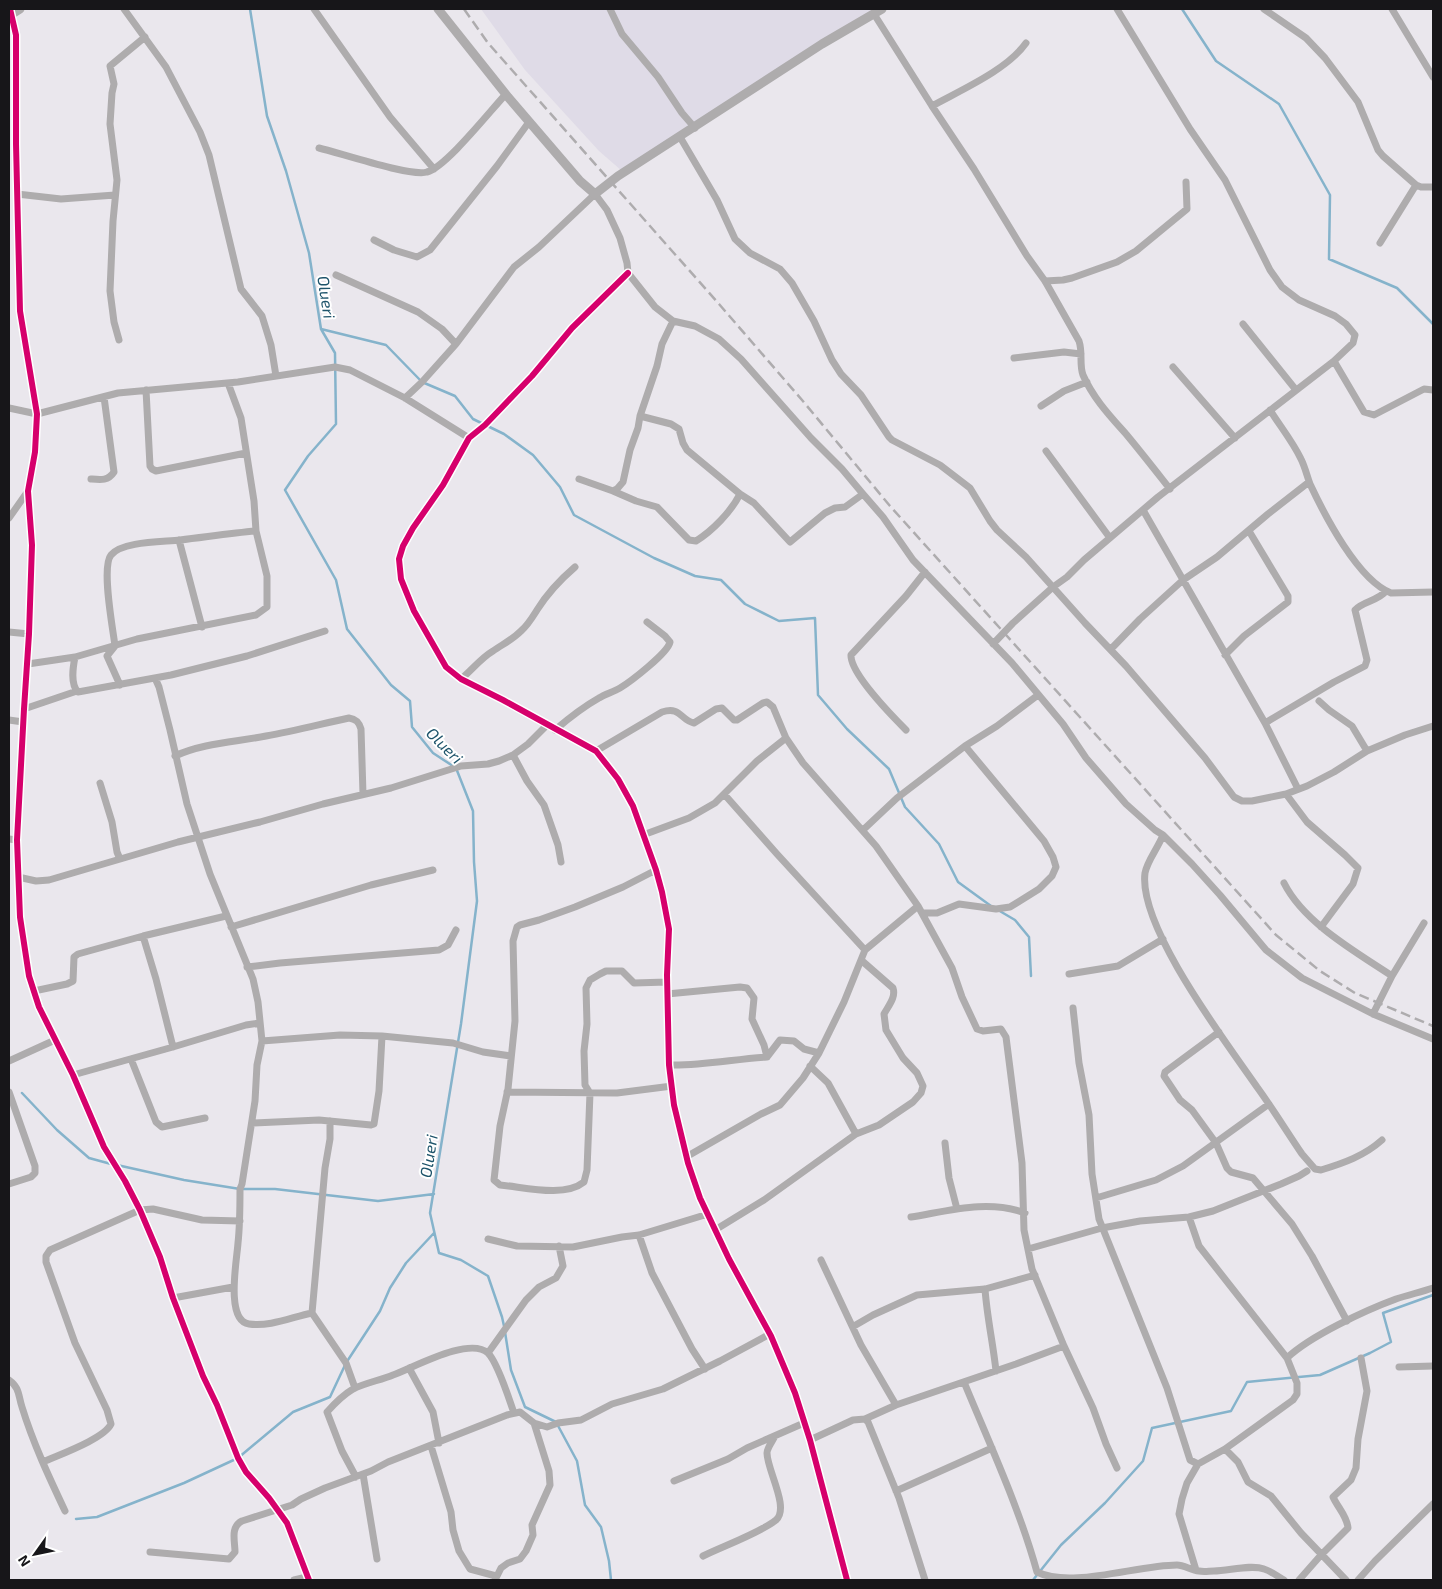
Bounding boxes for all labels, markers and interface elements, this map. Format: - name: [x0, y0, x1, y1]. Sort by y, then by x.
- water label: Olueri: [314, 274, 340, 320]
- water label: Olueri: [423, 723, 467, 767]
- water label: Olueri: [415, 1133, 441, 1179]
- north arrow: [10, 1529, 60, 1579]
- text: N: [14, 1552, 34, 1570]

